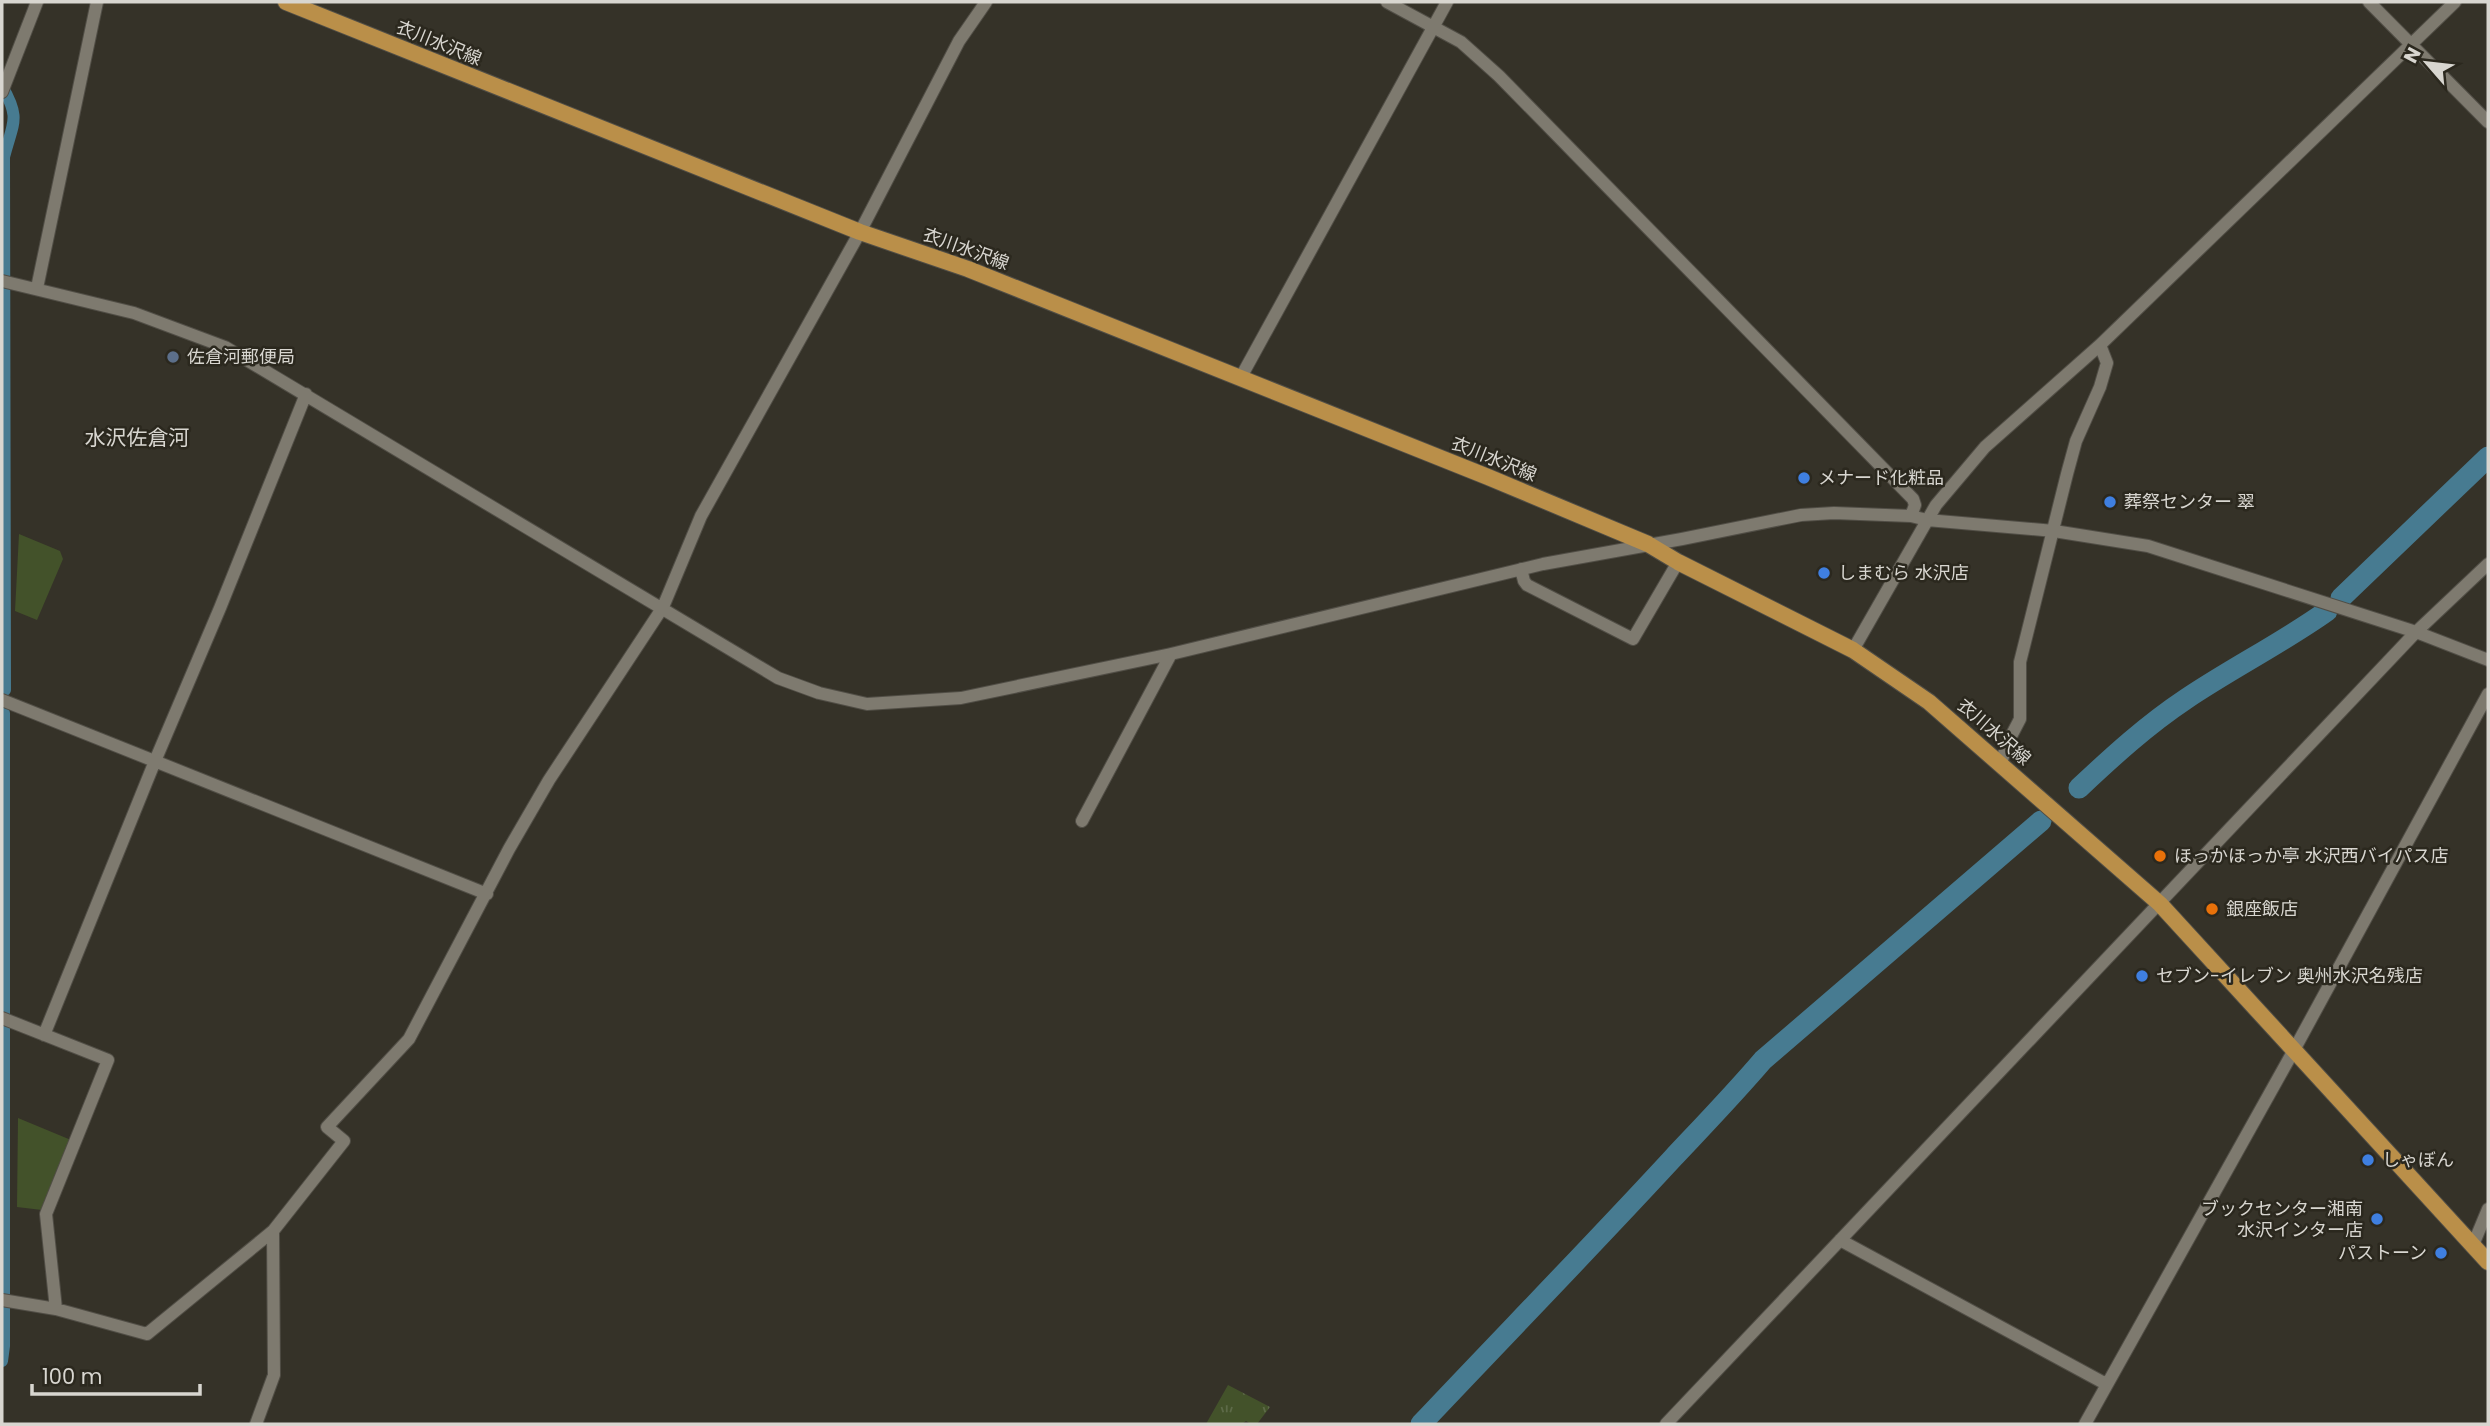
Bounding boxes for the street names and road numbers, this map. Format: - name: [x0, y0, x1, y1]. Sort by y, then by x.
- street label: 衣川水沢線: [393, 14, 486, 71]
- street label: 衣川水沢線: [920, 221, 1013, 276]
- street label: 衣川水沢線: [1448, 430, 1541, 487]
- street label: 衣川水沢線: [1952, 693, 2036, 771]

